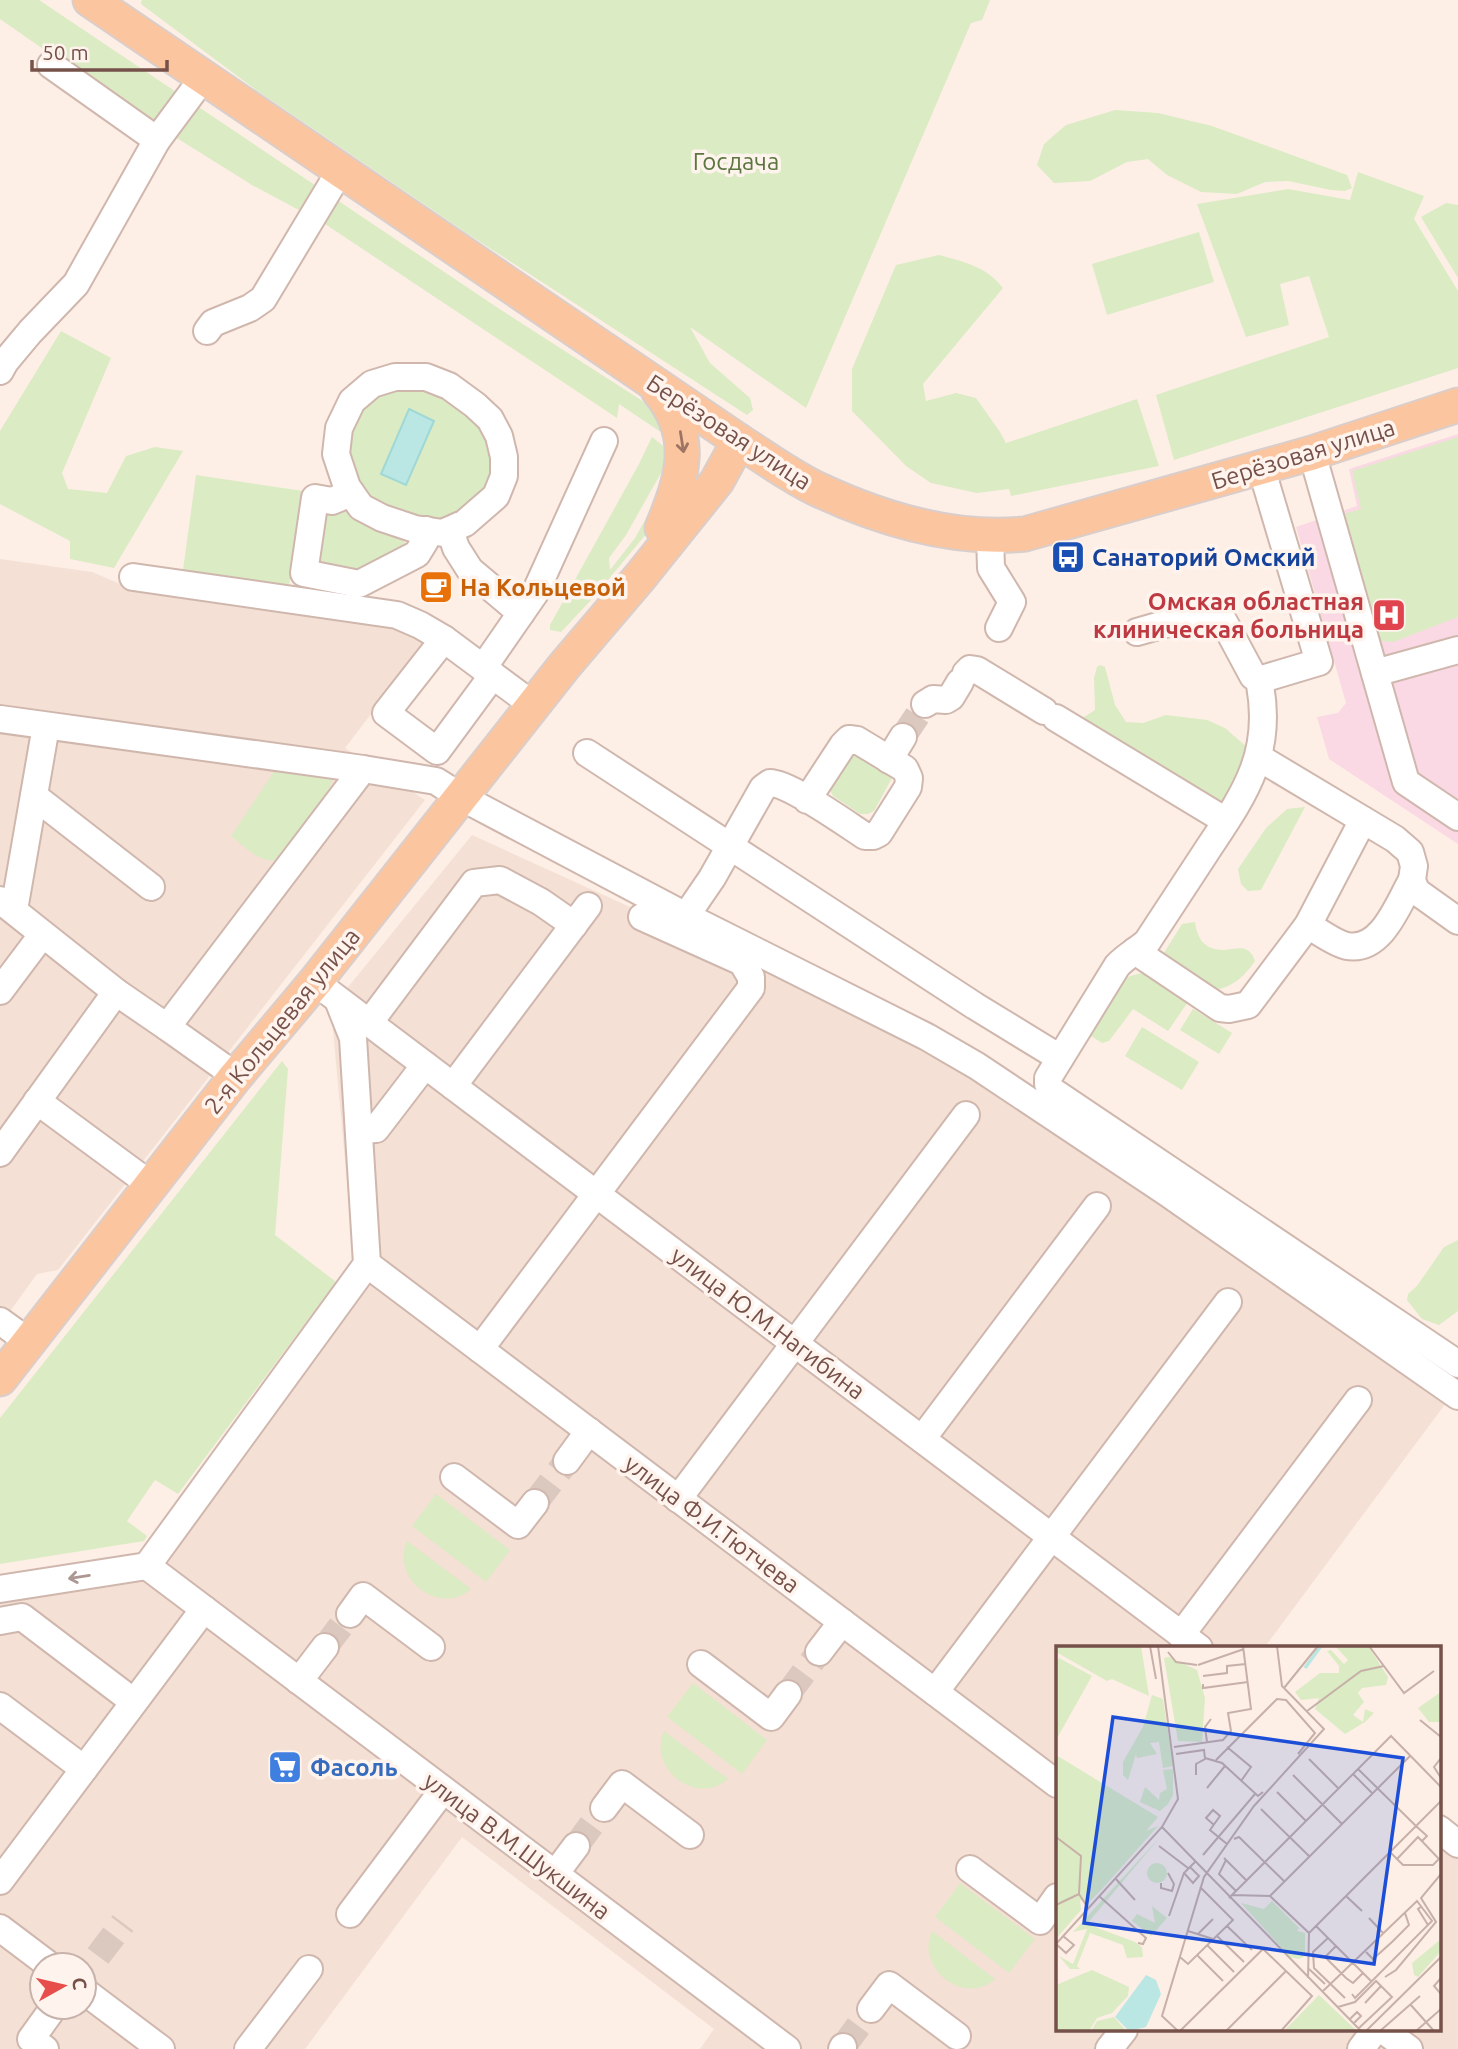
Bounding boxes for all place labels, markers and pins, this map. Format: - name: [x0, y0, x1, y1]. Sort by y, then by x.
- bus stop icon: Санаторий Омский: [1049, 538, 1087, 576]
- place label: Санаторий Омский: [1092, 544, 1316, 571]
- cafe icon: На Кольцевой: [417, 568, 455, 606]
- place label: На Кольцевой: [460, 574, 626, 601]
- place label: Омская областная клиническая больница: [1093, 588, 1364, 643]
- hospital icon: Омская областная клиническая больница: [1370, 596, 1408, 634]
- supermarket icon: Фасоль: [266, 1748, 304, 1786]
- place label: Фасоль: [310, 1754, 398, 1781]

